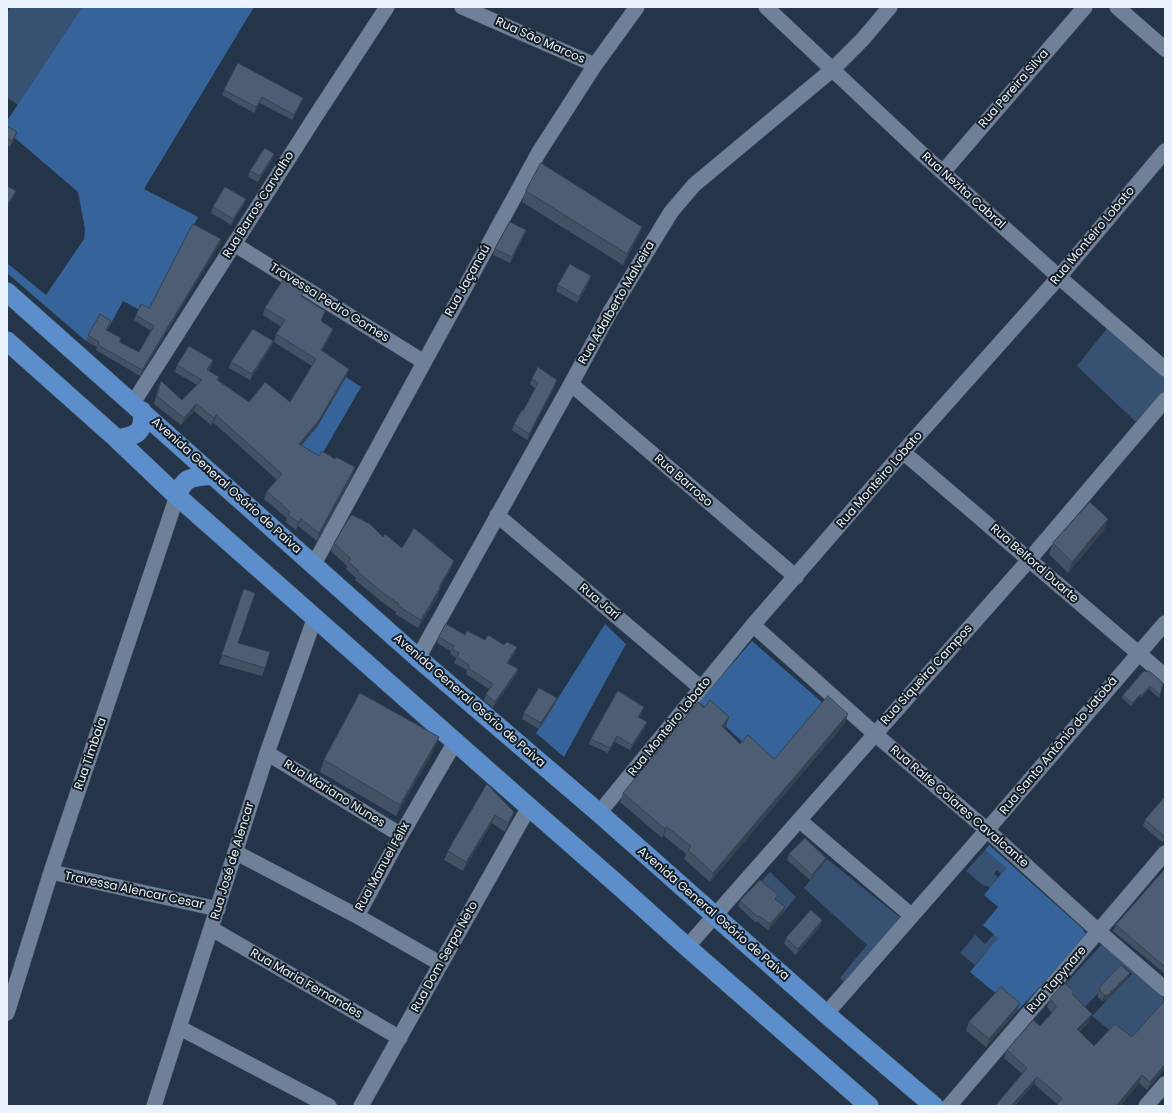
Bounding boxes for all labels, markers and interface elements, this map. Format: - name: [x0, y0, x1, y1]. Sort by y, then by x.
- street label: Rua São Marcos: [493, 15, 587, 67]
- street label: Rua Pereira Silva: [976, 47, 1052, 131]
- street label: Rua Barros Carvalho: [220, 149, 298, 261]
- street label: Rua Nezita Cabral: [918, 150, 1008, 232]
- street label: Rua Monteiro Lobato: [1048, 184, 1138, 288]
- street label: Rua Adalberto Malveira: [576, 239, 658, 367]
- street label: Rua Jaçanaú: [442, 243, 494, 319]
- street label: Travessa Pedro Gomes: [267, 260, 391, 346]
- street label: Avenida General Osório de Paiva: [148, 415, 304, 557]
- street label: Rua Monteiro Lobato: [834, 429, 926, 531]
- street label: Rua Barroso: [651, 452, 715, 510]
- street label: Rua Belford Duarte: [987, 522, 1081, 606]
- street label: Rua Jarí: [576, 581, 622, 623]
- street label: Rua Siqueira Campos: [878, 622, 976, 728]
- street label: Avenida General Osório de Paiva: [390, 631, 548, 771]
- street label: Rua Santo Antônio do Jatobá: [997, 674, 1121, 818]
- street label: Rua Monteiro Lobato: [626, 675, 714, 779]
- street label: Rua Timbaia: [72, 716, 110, 792]
- street label: Rua Ralfe Colares Cavalcante: [887, 743, 1031, 871]
- street label: Rua Mariano Nunes: [281, 757, 387, 831]
- street label: Rua José de Alencar: [208, 801, 258, 921]
- street label: Rua Manuel Félix: [353, 820, 413, 914]
- street label: Avenida General Osório de Paiva: [634, 844, 792, 984]
- street label: Travessa Alencar Cesar: [63, 869, 205, 913]
- street label: Rua Dom Serpa Neto: [409, 899, 481, 1015]
- street label: Rua Tapynare: [1024, 944, 1090, 1016]
- street label: Rua Maria Fernandes: [248, 946, 364, 1022]

